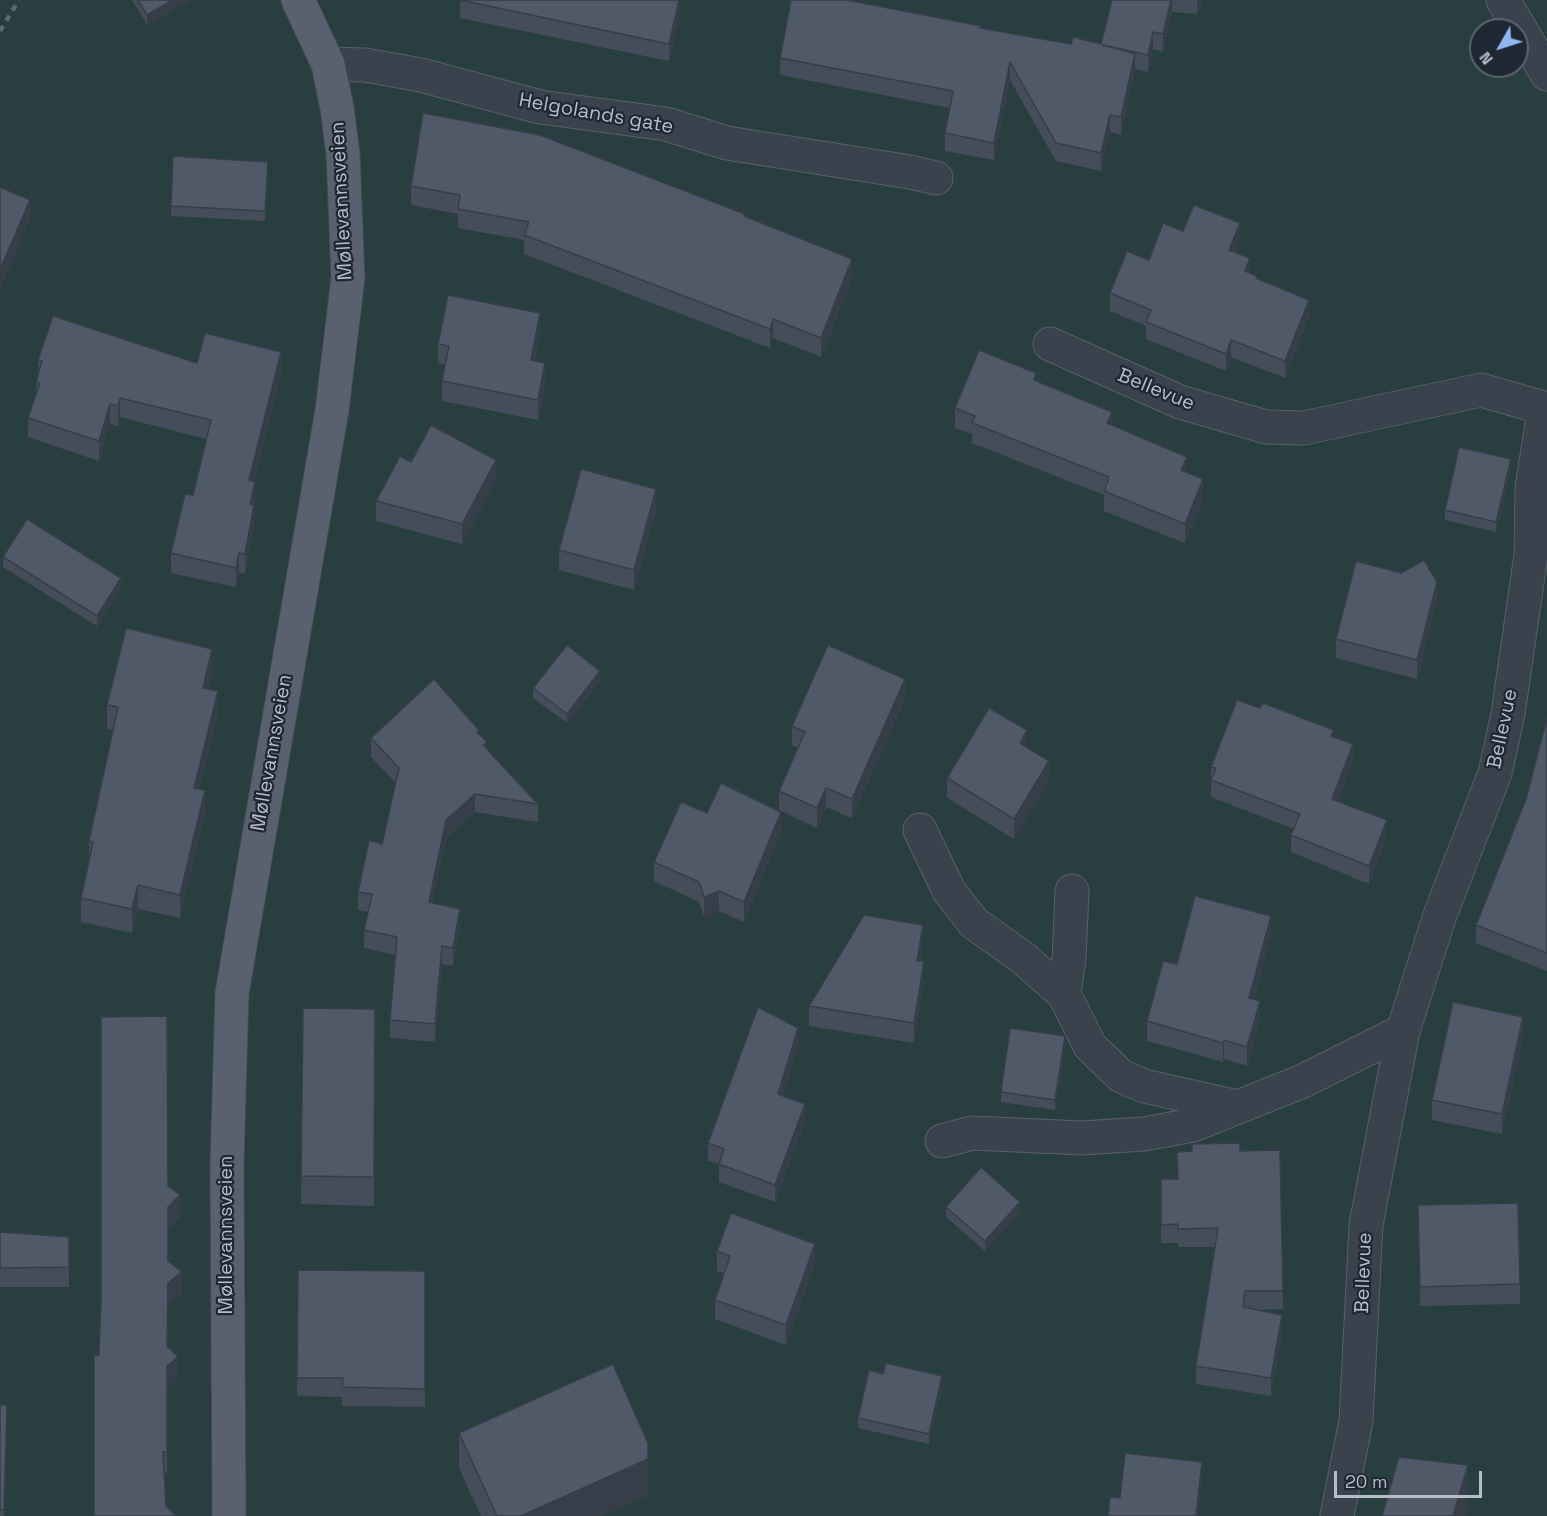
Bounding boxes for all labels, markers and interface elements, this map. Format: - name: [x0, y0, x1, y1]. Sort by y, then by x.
- north arrow: [1469, 18, 1529, 78]
- text: N: [1475, 48, 1498, 69]
- street label: Helgolands gate: [517, 89, 675, 139]
- street label: Møllevannsveien: [326, 121, 358, 281]
- street label: Bellevue: [1114, 364, 1198, 416]
- street label: Møllevannsveien: [246, 673, 298, 833]
- street label: Bellevue: [1483, 687, 1523, 771]
- street label: Møllevannsveien: [215, 1156, 239, 1314]
- street label: Bellevue: [1351, 1232, 1377, 1314]
- scale bar: [1337, 1459, 1486, 1497]
- text: 20 m: [1345, 1470, 1388, 1493]

